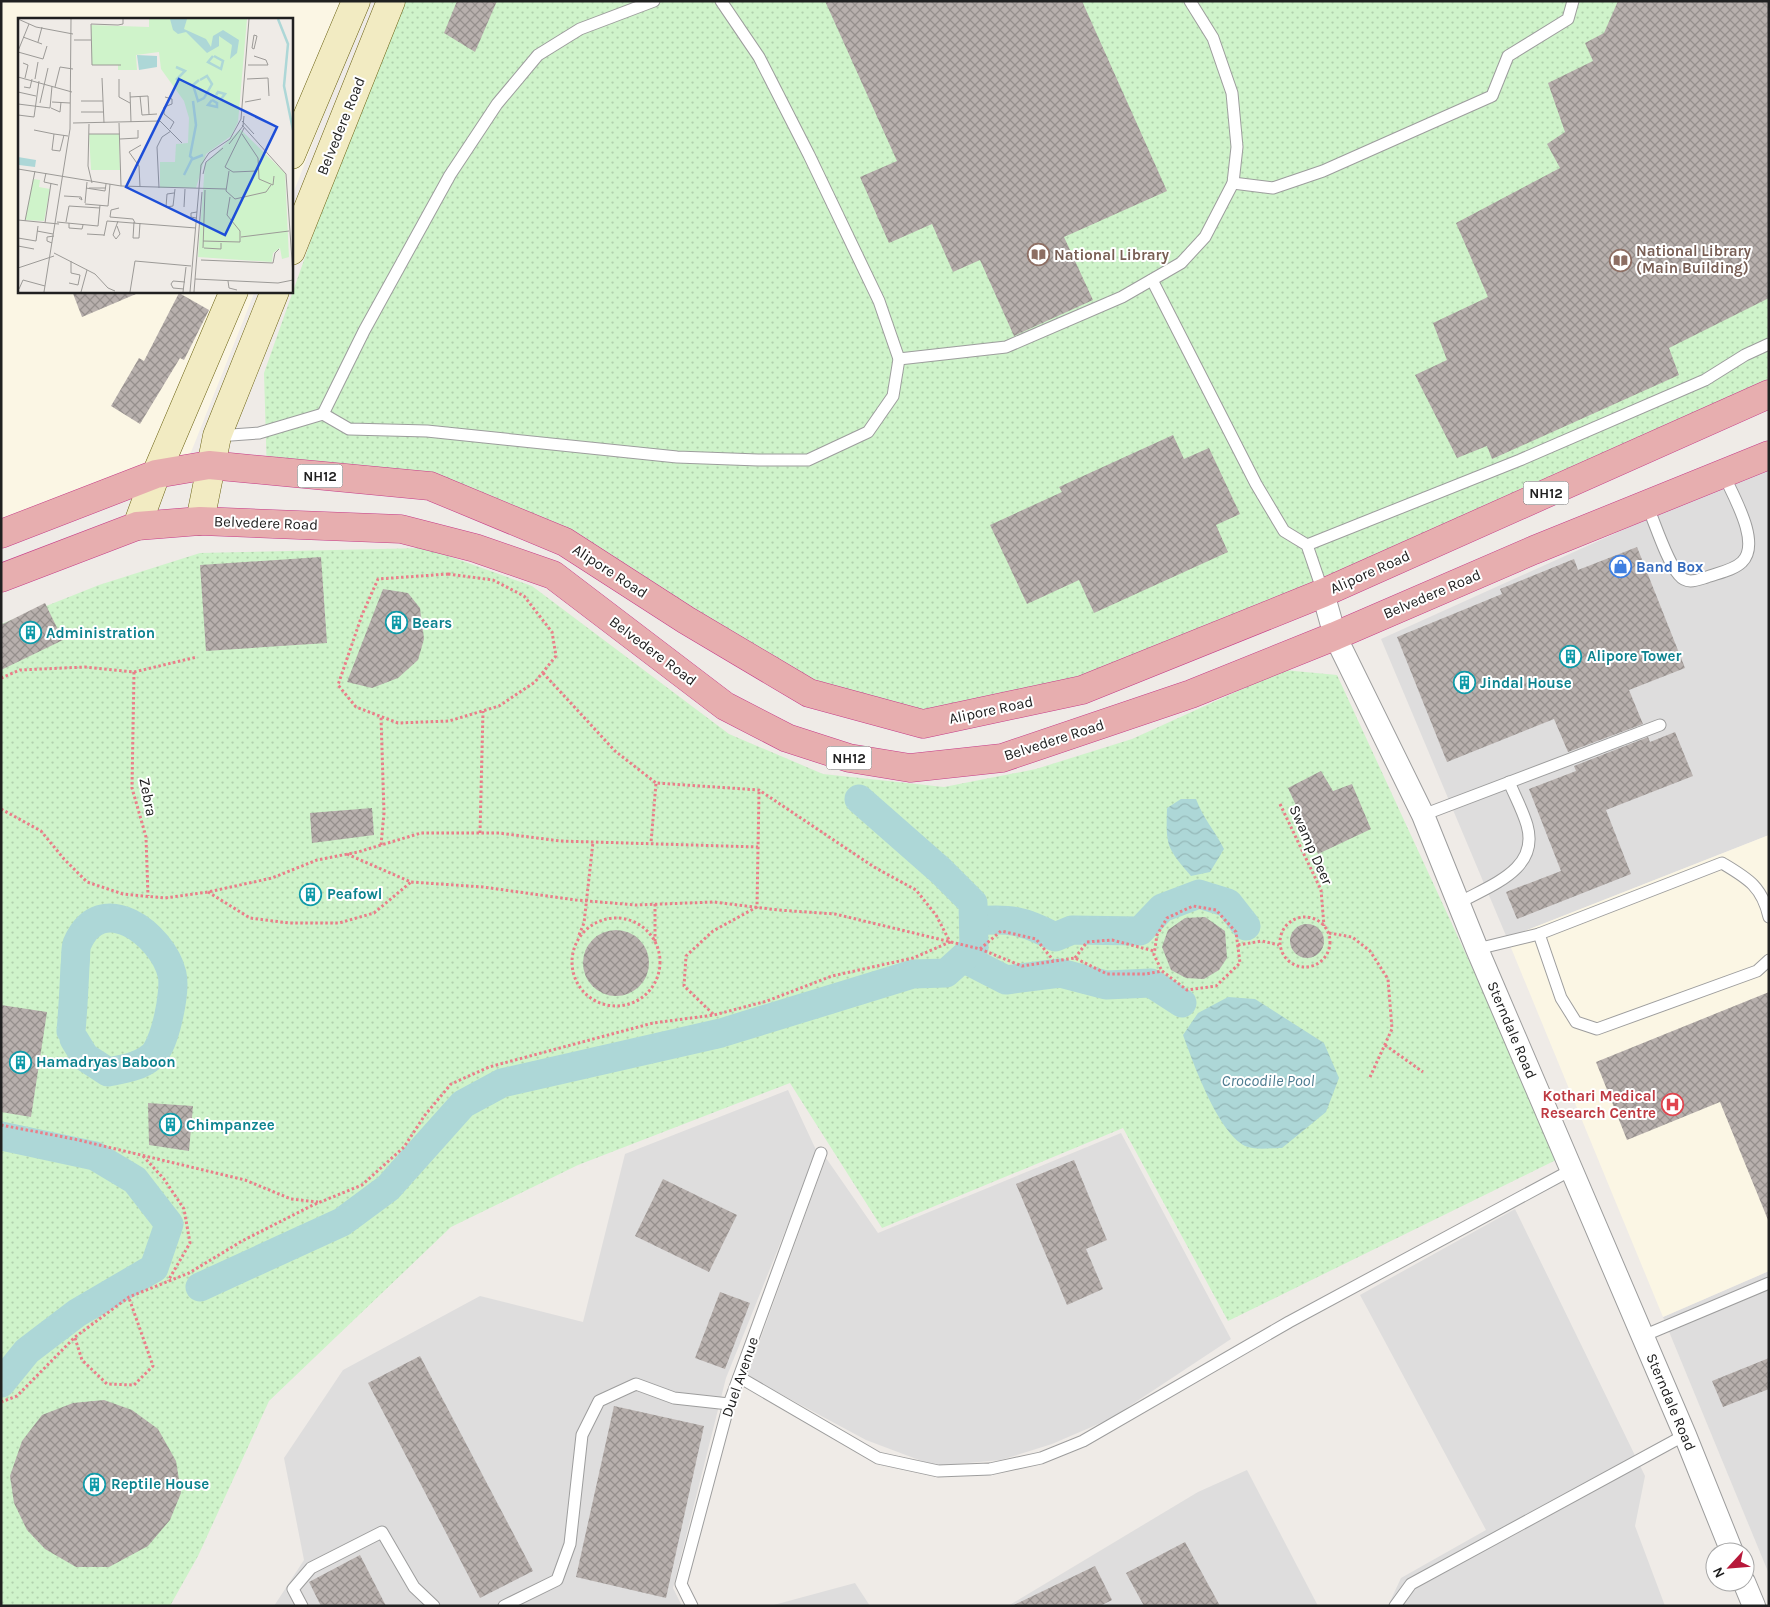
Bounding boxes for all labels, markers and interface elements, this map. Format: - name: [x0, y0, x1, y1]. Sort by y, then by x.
- inset map: [18, 18, 292, 292]
- street label: Belvedere Road: [313, 74, 369, 178]
- place label: National Library (Main Building): [1636, 242, 1751, 277]
- library icon: National Library: [1026, 243, 1050, 267]
- place label: National Library: [1054, 246, 1169, 264]
- library icon: National Library (Main Building): [1608, 248, 1632, 272]
- road number: NH12: [298, 464, 342, 488]
- road number: NH12: [1524, 482, 1568, 504]
- street label: Belvedere Road: [214, 512, 318, 534]
- street label: Alipore Road: [569, 540, 651, 602]
- street label: Alipore Road: [1327, 546, 1413, 598]
- shop icon: Band Box: [1608, 555, 1632, 579]
- place label: Band Box: [1636, 558, 1704, 576]
- street label: Belvedere Road: [1380, 565, 1484, 623]
- building icon: Bears: [384, 611, 408, 635]
- street label: Belvedere Road: [606, 612, 700, 690]
- place label: Bears: [412, 614, 452, 632]
- building icon: Administration: [18, 621, 42, 645]
- place label: Administration: [46, 624, 155, 642]
- building icon: Alipore Tower: [1559, 644, 1583, 668]
- place label: Alipore Tower: [1587, 647, 1682, 665]
- building icon: Jindal House: [1452, 671, 1476, 695]
- place label: Jindal House: [1480, 674, 1572, 692]
- street label: Alipore Road: [947, 692, 1035, 728]
- street label: Belvedere Road: [1002, 715, 1106, 765]
- road number: NH12: [826, 746, 872, 770]
- street label: Zebra: [135, 776, 161, 818]
- street label: Swamp Deer: [1285, 802, 1337, 888]
- building icon: Peafowl: [299, 882, 323, 906]
- place label: Peafowl: [327, 885, 382, 903]
- street label: Sterndale Road: [1483, 979, 1541, 1081]
- building icon: Hamadryas Baboon: [8, 1050, 32, 1074]
- place label: Hamadryas Baboon: [36, 1053, 176, 1071]
- water label: Crocodile Pool: [1222, 1071, 1314, 1090]
- place label: Kothari Medical Research Centre: [1540, 1087, 1656, 1122]
- hospital icon: Kothari Medical Research Centre: [1660, 1093, 1684, 1117]
- building icon: Chimpanzee: [158, 1113, 182, 1137]
- place label: Chimpanzee: [186, 1116, 275, 1134]
- street label: Duel Avenue: [718, 1334, 762, 1420]
- street label: Sterndale Road: [1642, 1351, 1700, 1453]
- building icon: Reptile House: [83, 1472, 107, 1496]
- place label: Reptile House: [111, 1475, 209, 1493]
- north arrow: [1705, 1542, 1755, 1592]
- text: N: [1709, 1564, 1729, 1581]

